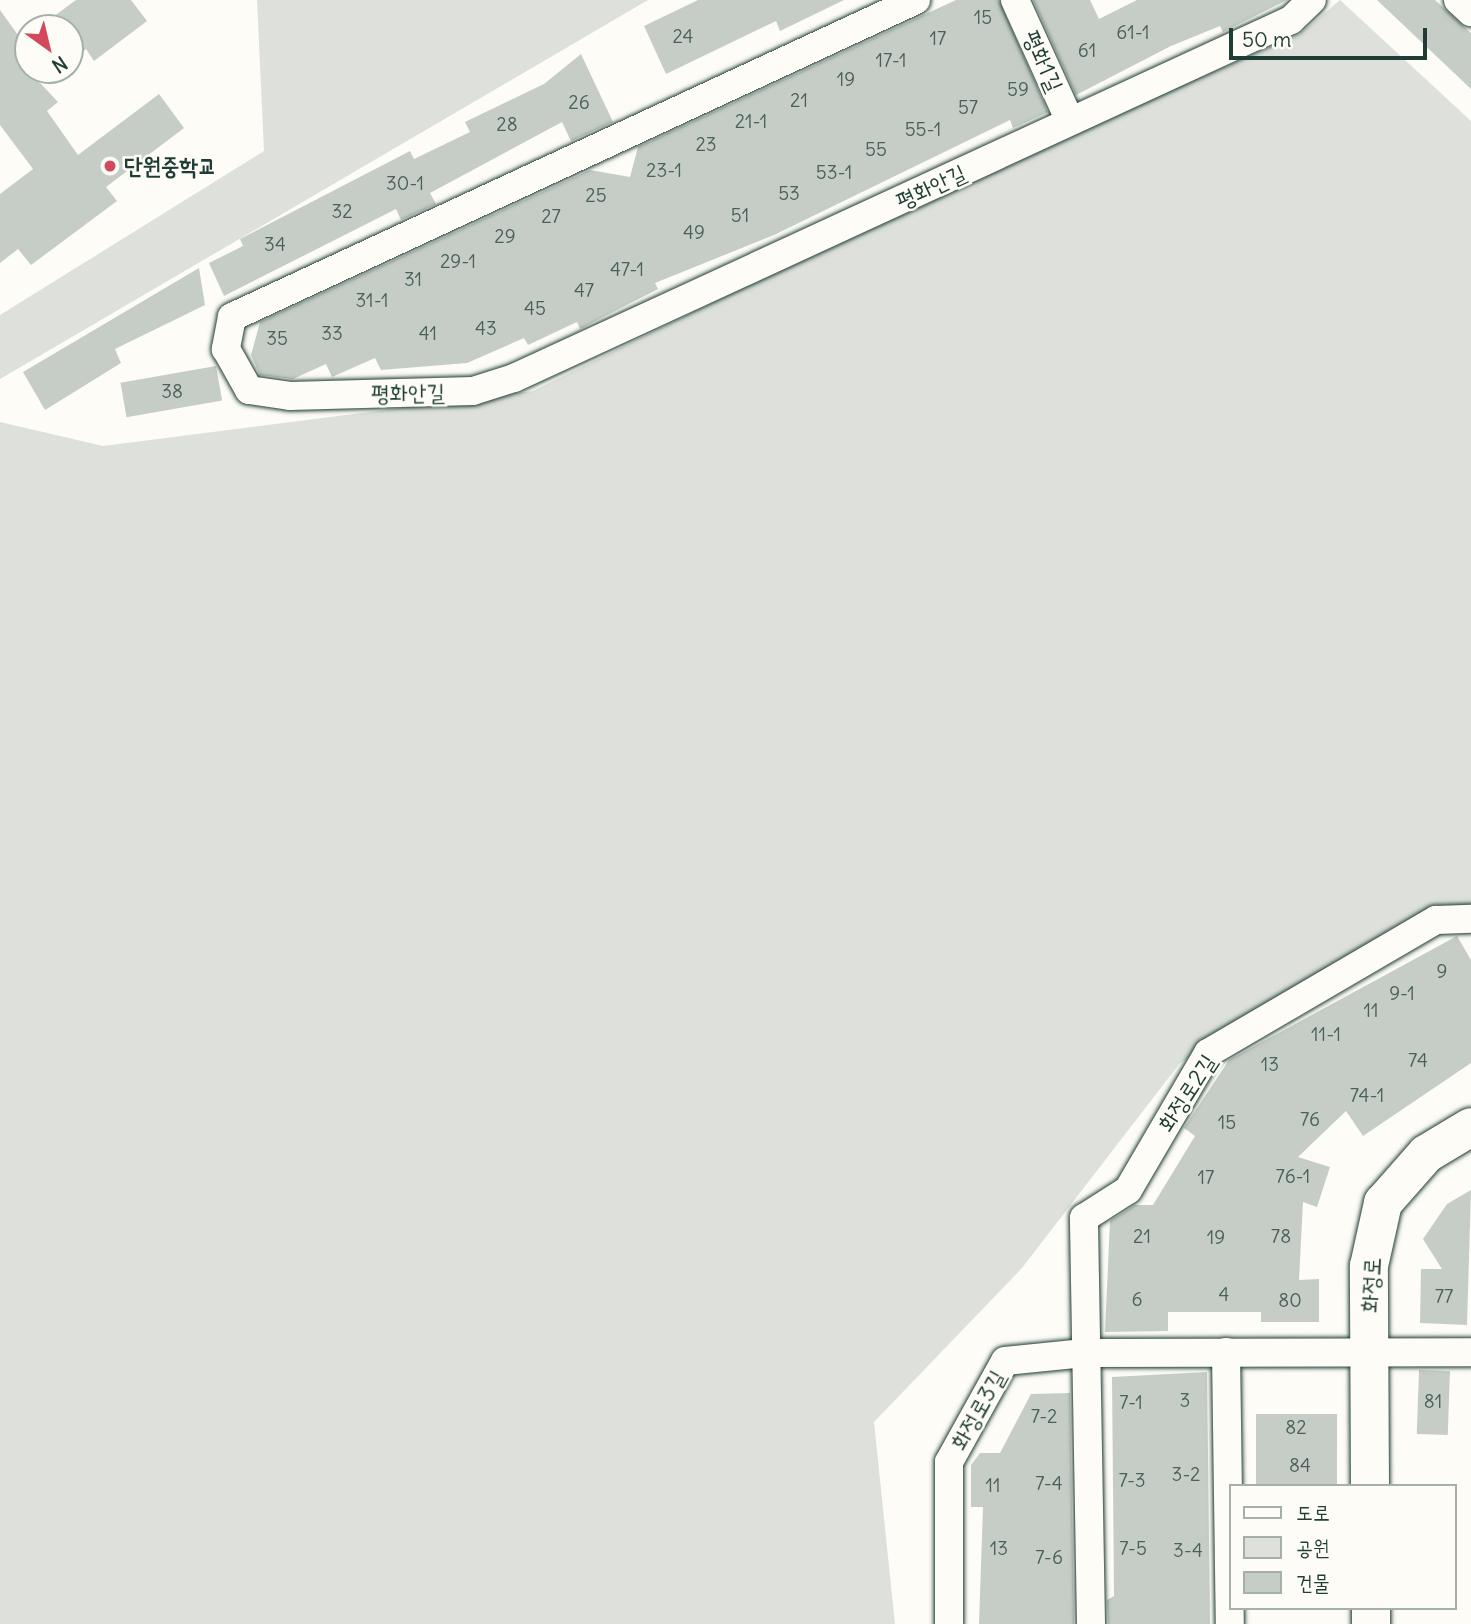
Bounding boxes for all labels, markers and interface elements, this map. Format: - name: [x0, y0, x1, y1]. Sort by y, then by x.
- house number: 15: [974, 7, 992, 29]
- north arrow: [14, 14, 84, 84]
- scale bar: [1233, 14, 1431, 58]
- house number: 61-1: [1116, 22, 1150, 44]
- house number: 24: [672, 26, 694, 48]
- street label: 평화1길: [1017, 26, 1069, 96]
- text: 50 m: [1242, 26, 1291, 53]
- house number: 17: [930, 28, 946, 50]
- house number: 61: [1078, 40, 1096, 62]
- house number: 17-1: [876, 50, 906, 72]
- text: N: [47, 51, 72, 78]
- house number: 19: [837, 69, 855, 91]
- house number: 59: [1007, 79, 1029, 101]
- house number: 21: [790, 90, 808, 112]
- house number: 26: [568, 92, 590, 114]
- house number: 57: [958, 97, 978, 119]
- house number: 21-1: [735, 111, 767, 133]
- house number: 28: [496, 114, 518, 136]
- house number: 55-1: [905, 119, 941, 141]
- house number: 23: [695, 134, 717, 156]
- house number: 55: [865, 139, 887, 161]
- place label: 단원중학교: [124, 152, 217, 180]
- marker: 단원중학교: [102, 158, 118, 174]
- street label: 평화안길: [892, 159, 970, 215]
- house number: 23-1: [646, 160, 682, 182]
- house number: 53-1: [816, 162, 852, 184]
- house number: 30-1: [386, 173, 424, 195]
- house number: 53: [778, 183, 800, 205]
- house number: 25: [585, 185, 607, 207]
- house number: 32: [331, 201, 353, 223]
- house number: 51: [731, 205, 749, 227]
- house number: 27: [541, 206, 561, 228]
- house number: 49: [683, 222, 705, 244]
- house number: 29: [494, 226, 516, 248]
- house number: 34: [264, 234, 286, 256]
- house number: 29-1: [440, 251, 476, 273]
- house number: 47-1: [610, 259, 644, 281]
- house number: 31: [404, 269, 422, 291]
- house number: 47: [574, 280, 594, 302]
- house number: 31-1: [356, 290, 388, 312]
- house number: 45: [524, 298, 546, 320]
- house number: 43: [475, 318, 497, 340]
- house number: 33: [321, 323, 343, 345]
- house number: 41: [419, 323, 437, 345]
- house number: 35: [266, 328, 288, 350]
- street label: 평화안길: [371, 379, 445, 407]
- house number: 38: [161, 381, 183, 403]
- house number: 9: [1437, 961, 1447, 983]
- house number: 9-1: [1389, 983, 1415, 1005]
- house number: 11: [1363, 1000, 1379, 1022]
- house number: 11-1: [1311, 1024, 1341, 1046]
- street label: 화정로2길: [1152, 1049, 1222, 1137]
- house number: 74: [1408, 1050, 1428, 1072]
- house number: 13: [1261, 1054, 1279, 1076]
- house number: 74-1: [1350, 1085, 1384, 1107]
- house number: 76: [1300, 1109, 1320, 1131]
- house number: 15: [1218, 1112, 1236, 1134]
- house number: 76-1: [1276, 1166, 1310, 1188]
- house number: 17: [1198, 1167, 1214, 1189]
- house number: 21: [1133, 1226, 1151, 1248]
- house number: 78: [1271, 1226, 1291, 1248]
- house number: 19: [1207, 1227, 1225, 1249]
- street label: 화정로: [1356, 1257, 1386, 1313]
- house number: 4: [1219, 1284, 1229, 1306]
- house number: 77: [1435, 1286, 1453, 1308]
- house number: 6: [1132, 1289, 1142, 1311]
- house number: 80: [1278, 1290, 1302, 1312]
- street label: 화정로3길: [945, 1365, 1011, 1455]
- house number: 3: [1180, 1390, 1190, 1412]
- house number: 81: [1424, 1391, 1442, 1413]
- house number: 7-1: [1119, 1392, 1143, 1414]
- house number: 7-2: [1031, 1406, 1057, 1428]
- house number: 82: [1285, 1417, 1307, 1439]
- house number: 84: [1289, 1455, 1311, 1477]
- house number: 3-2: [1172, 1464, 1200, 1486]
- house number: 7-3: [1118, 1470, 1146, 1492]
- house number: 7-4: [1035, 1473, 1063, 1495]
- house number: 11: [985, 1475, 1001, 1497]
- legend: [1230, 1484, 1457, 1610]
- text: 도로: [1296, 1499, 1330, 1526]
- text: 공원: [1296, 1534, 1330, 1561]
- house number: 13: [990, 1538, 1008, 1560]
- house number: 7-5: [1119, 1538, 1147, 1560]
- house number: 3-4: [1173, 1540, 1203, 1562]
- house number: 7-6: [1035, 1547, 1063, 1569]
- text: 건물: [1296, 1569, 1330, 1596]

